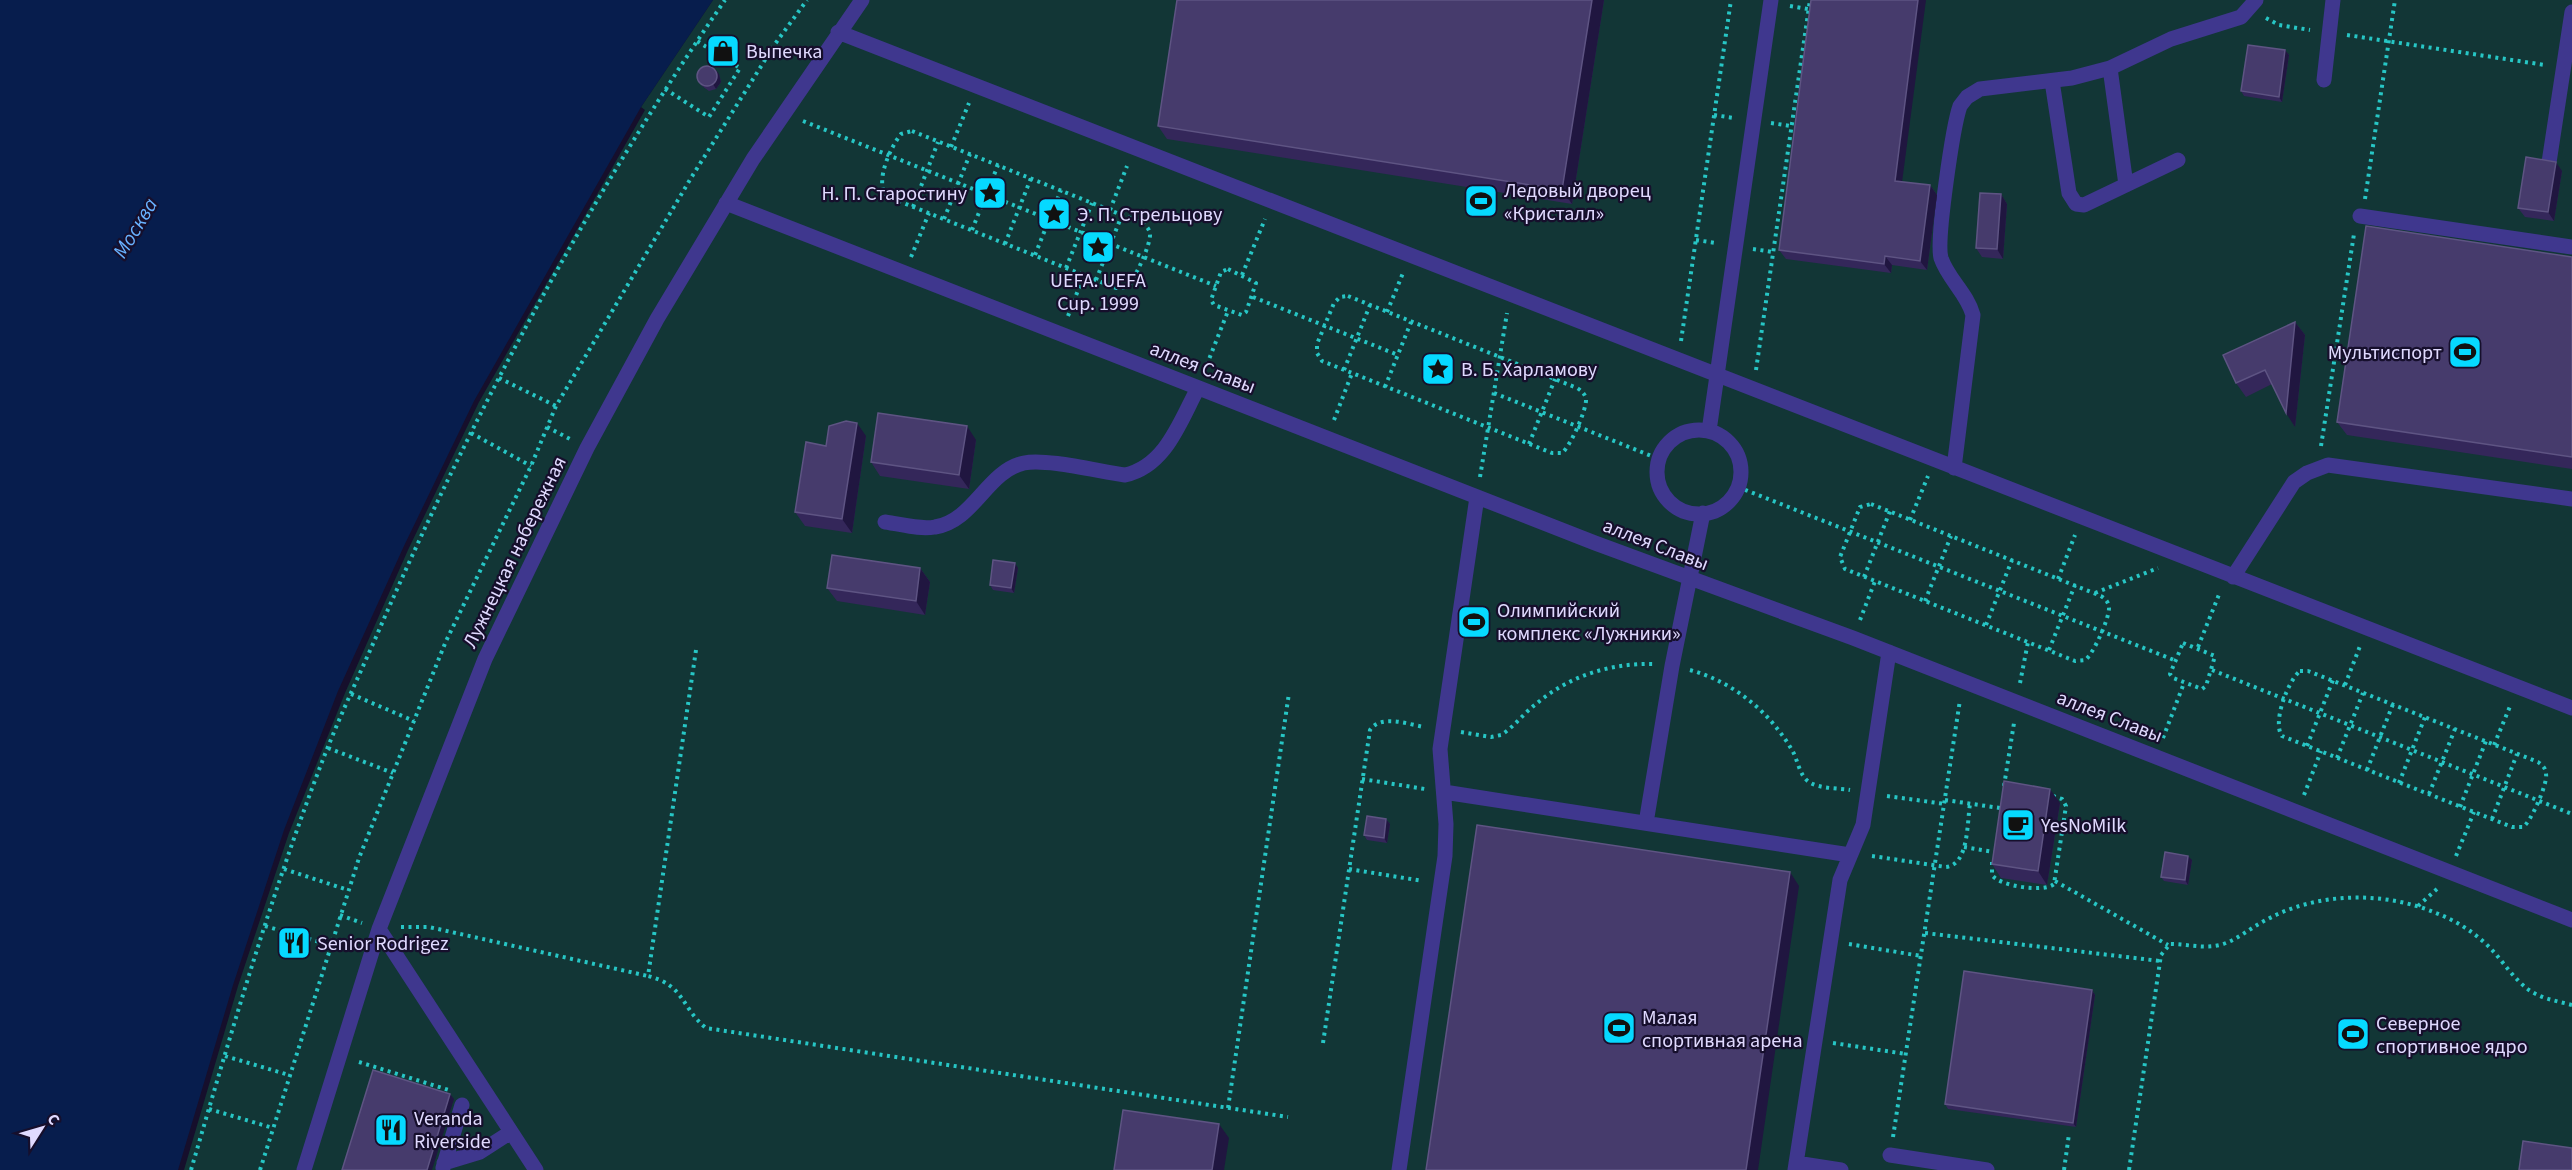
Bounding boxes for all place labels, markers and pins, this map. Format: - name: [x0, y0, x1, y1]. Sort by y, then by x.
- shop icon: Выпечка: [705, 33, 741, 69]
- place label: Выпечка: [746, 38, 822, 66]
- place icon: Н. П. Старостину: [972, 175, 1008, 211]
- place label: Ледовый дворец «Кристалл»: [1504, 177, 1651, 228]
- place label: Н. П. Старостину: [821, 180, 968, 208]
- sports icon: Ледовый дворец «Кристалл»: [1463, 183, 1499, 219]
- place icon: Э. П. Стрельцову: [1036, 196, 1072, 232]
- place label: Э. П. Стрельцову: [1077, 201, 1223, 229]
- place icon: UEFA. UEFA Cup. 1999: [1080, 229, 1116, 265]
- place label: UEFA. UEFA Cup. 1999: [1050, 267, 1146, 318]
- sports icon: Мультиспорт: [2447, 334, 2483, 370]
- place label: Мультиспорт: [2328, 339, 2442, 367]
- place icon: В. Б. Харламову: [1420, 351, 1456, 387]
- place label: В. Б. Харламову: [1461, 356, 1598, 384]
- place label: Олимпийский комплекс «Лужники»: [1497, 597, 1681, 648]
- sports icon: Олимпийский комплекс «Лужники»: [1456, 604, 1492, 640]
- cafe icon: YesNoMilk: [2000, 807, 2036, 843]
- place label: YesNoMilk: [2040, 812, 2126, 840]
- restaurant icon: Senior Rodrigez: [276, 925, 312, 961]
- place label: Senior Rodrigez: [317, 930, 448, 958]
- place label: Малая спортивная арена: [1642, 1004, 1802, 1055]
- sports icon: Малая спортивная арена: [1601, 1010, 1637, 1046]
- place label: Северное спортивное ядро: [2376, 1010, 2528, 1061]
- sports icon: Северное спортивное ядро: [2335, 1016, 2371, 1052]
- place label: Veranda Riverside: [414, 1105, 491, 1156]
- restaurant icon: Veranda Riverside: [373, 1112, 409, 1148]

